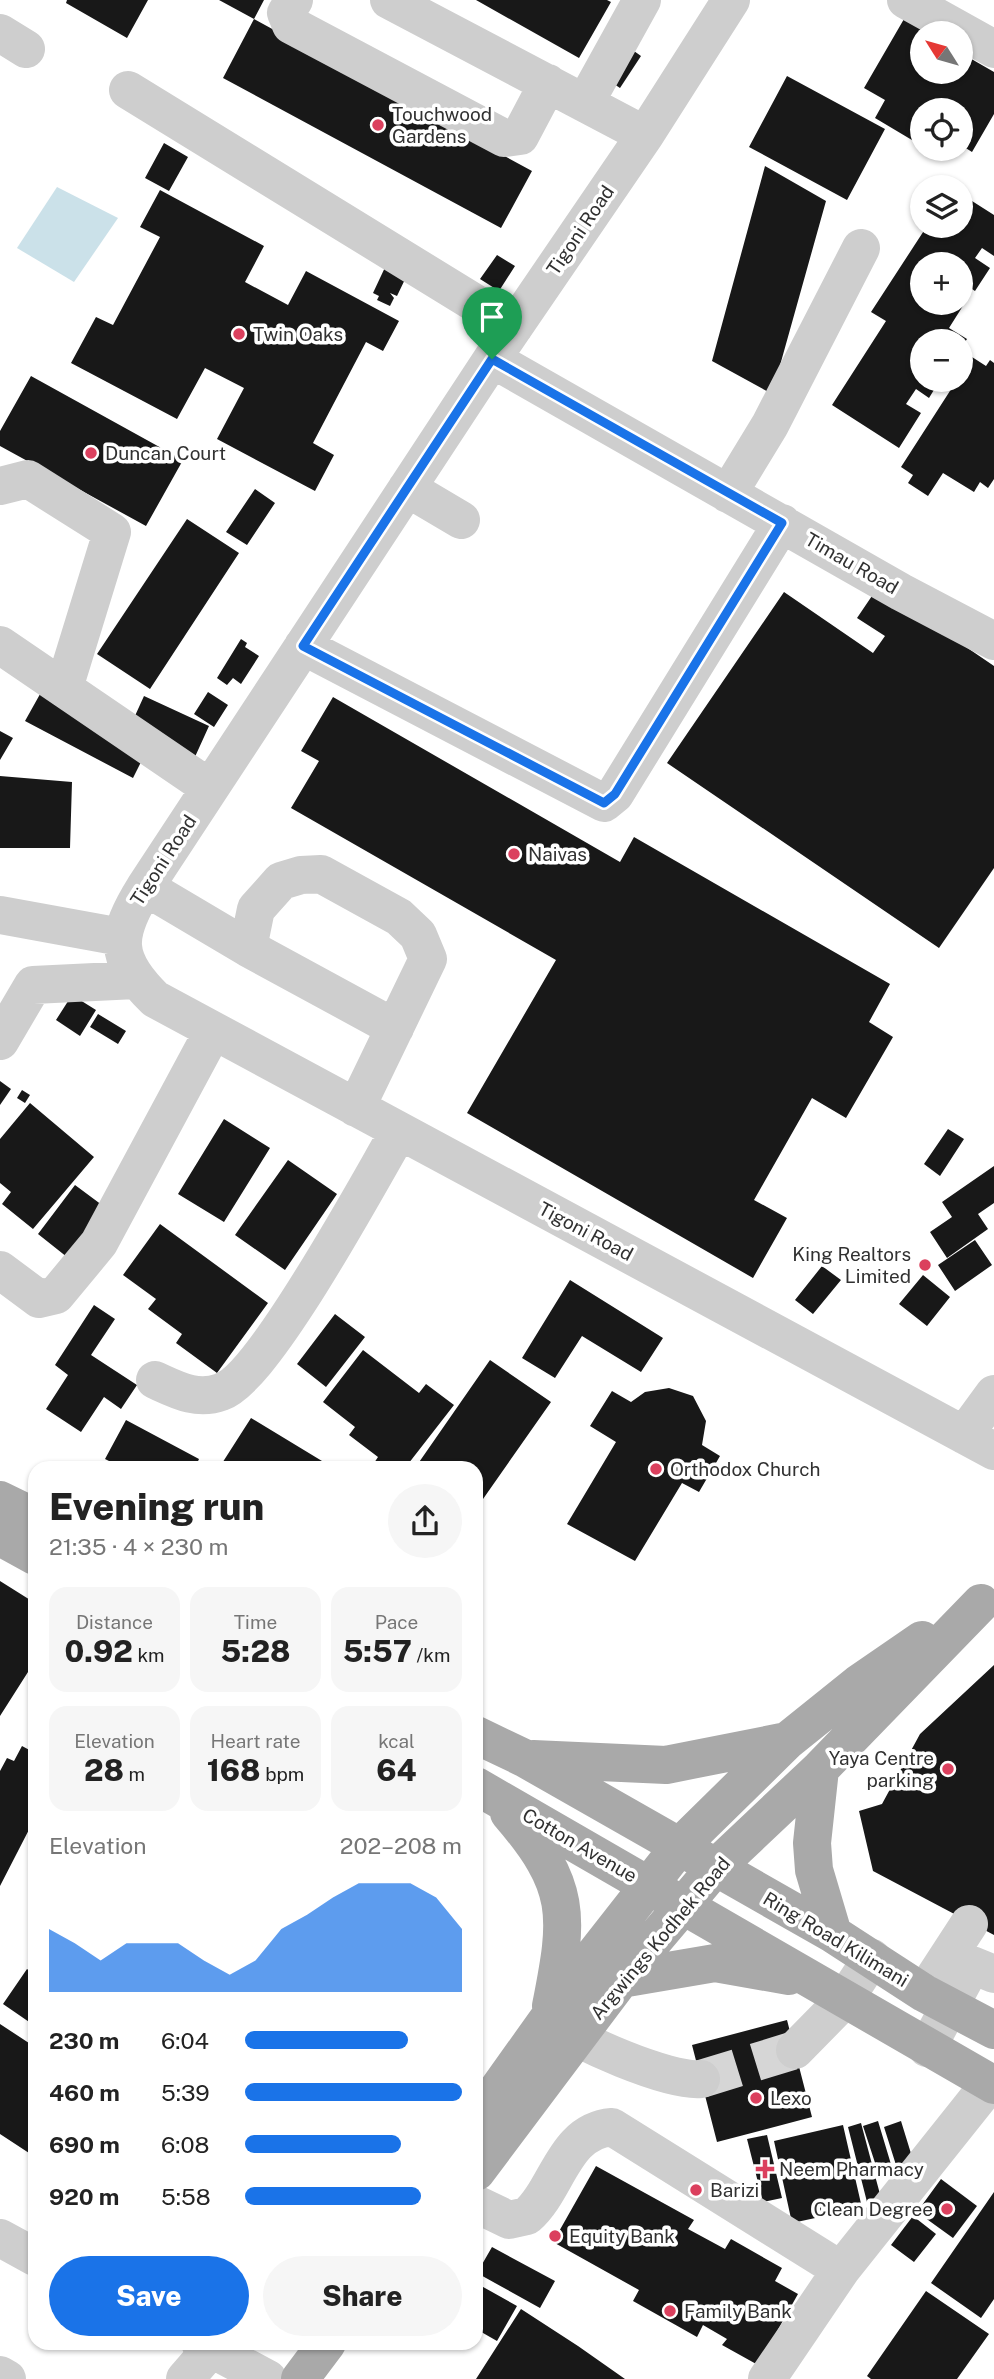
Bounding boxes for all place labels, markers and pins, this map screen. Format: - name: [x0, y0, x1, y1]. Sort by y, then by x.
- place label: Touchwood Gardens: [392, 103, 492, 147]
- marker: Touchwood Gardens: [370, 117, 386, 133]
- pin: [462, 287, 522, 359]
- place label: Twin Oaks: [253, 323, 343, 345]
- marker: Twin Oaks: [231, 326, 247, 342]
- place label: Duncan Court: [105, 442, 226, 464]
- marker: Duncan Court: [83, 445, 99, 461]
- place label: Naivas: [528, 843, 587, 865]
- marker: Naivas: [506, 846, 522, 862]
- place label: King Realtors Limited: [792, 1243, 911, 1287]
- marker: King Realtors Limited: [917, 1257, 933, 1273]
- place label: Orthodox Church: [670, 1458, 820, 1480]
- marker: Orthodox Church: [648, 1461, 664, 1477]
- place label: Yaya Centre parking: [829, 1747, 934, 1791]
- marker: Yaya Centre parking: [940, 1761, 956, 1777]
- place label: Lexo: [770, 2087, 812, 2109]
- marker: Lexo: [748, 2090, 764, 2106]
- place label: Neem Pharmacy: [779, 2158, 924, 2180]
- marker: Neem Pharmacy: [757, 2161, 773, 2177]
- place label: Barizi: [710, 2179, 759, 2201]
- marker: Barizi: [688, 2182, 704, 2198]
- place label: Clean Degree: [813, 2198, 933, 2220]
- marker: Clean Degree: [939, 2201, 955, 2217]
- place label: Equity Bank: [569, 2225, 675, 2247]
- marker: Equity Bank: [547, 2228, 563, 2244]
- place label: Family Bank: [684, 2300, 792, 2322]
- marker: Family Bank: [662, 2303, 678, 2319]

